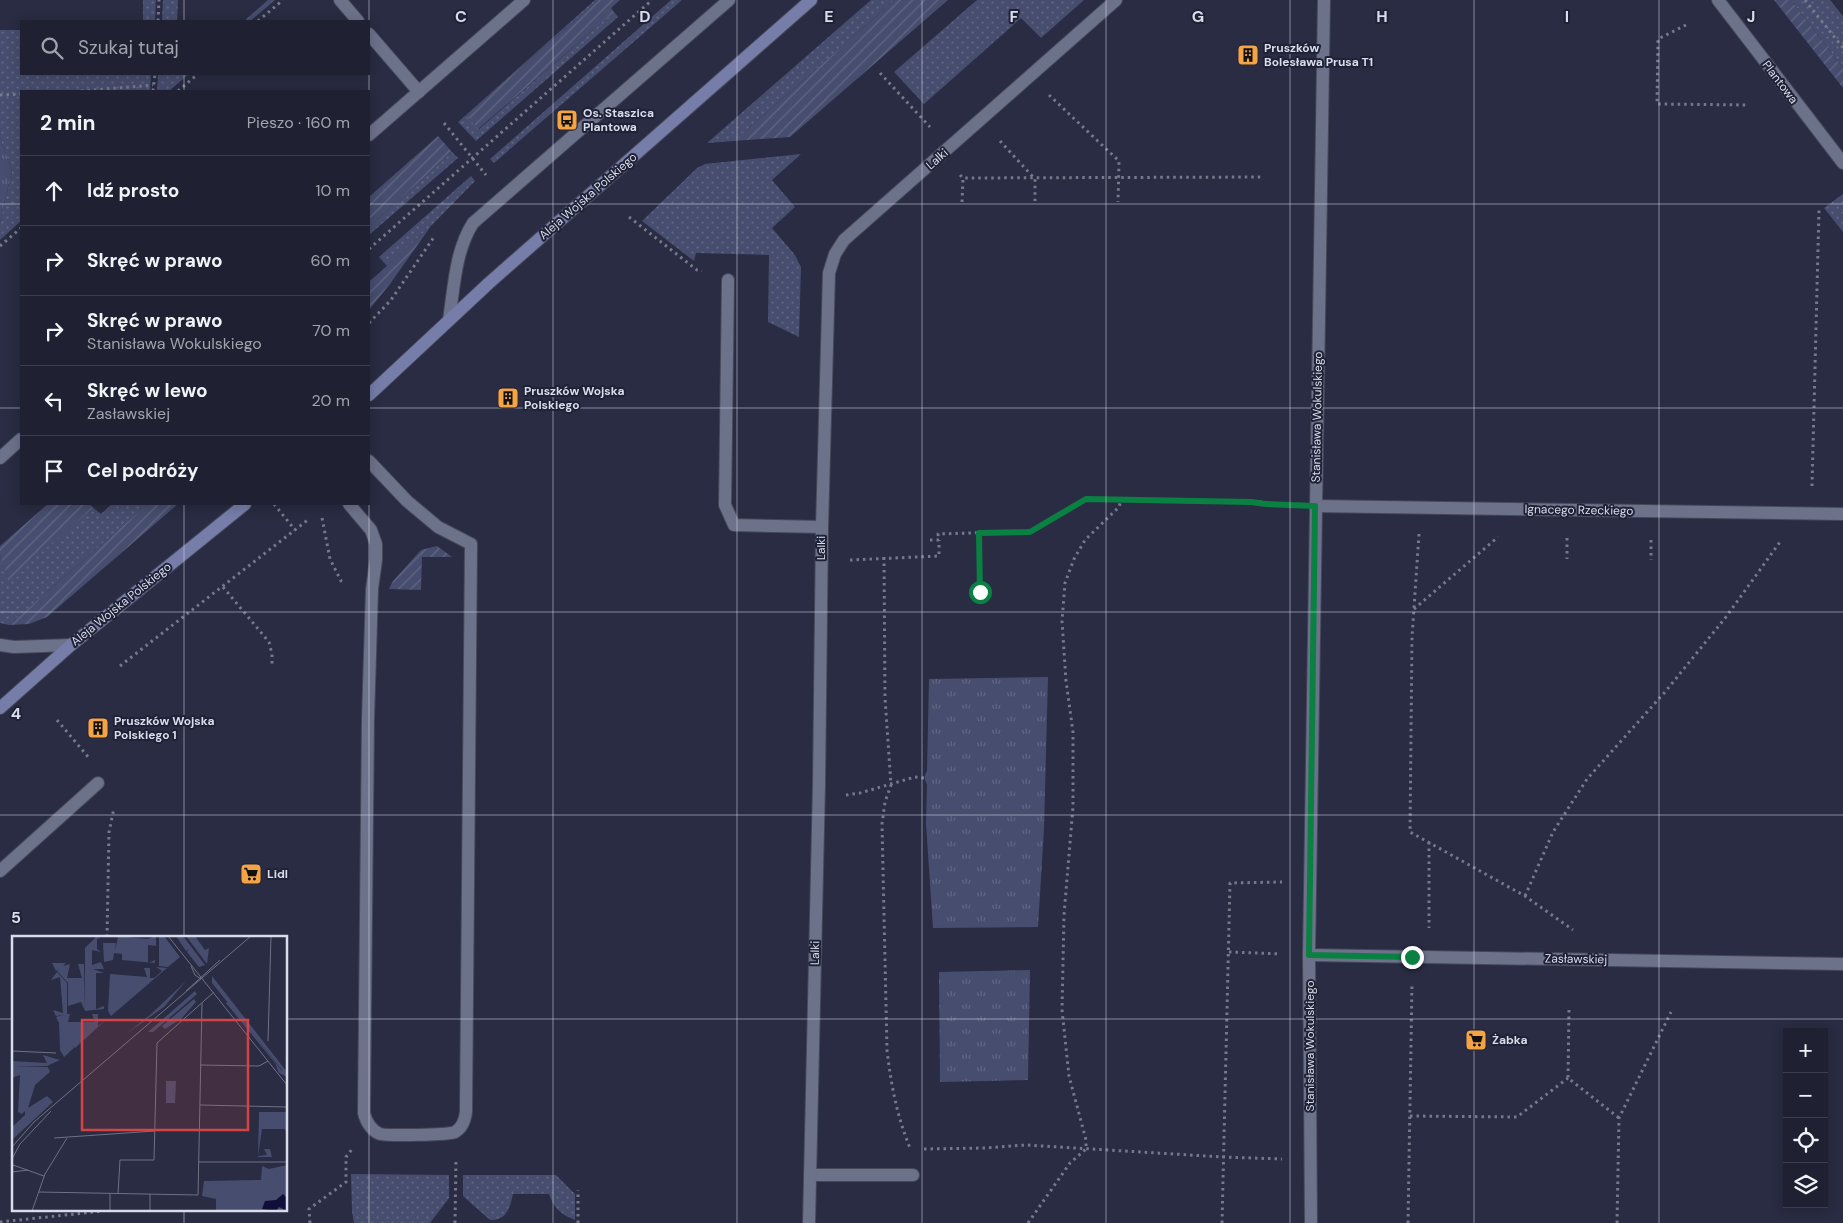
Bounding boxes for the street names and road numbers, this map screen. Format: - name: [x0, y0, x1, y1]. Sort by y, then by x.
- street label: Plantowa: [1759, 57, 1801, 107]
- street label: Lalki: [923, 145, 952, 173]
- street label: Aleja Wojska Polskiego: [536, 149, 640, 243]
- street label: Stanisława Wokulskiego: [1308, 351, 1326, 483]
- street label: Ignacego Rzeckiego: [1524, 501, 1634, 519]
- street label: Lalki: [813, 536, 829, 560]
- street label: Aleja Wojska Polskiego: [68, 559, 174, 649]
- street label: Lalki: [807, 941, 823, 965]
- street label: Zasławskiej: [1545, 950, 1607, 968]
- street label: Stanisława Wokulskiego: [1302, 980, 1318, 1112]

